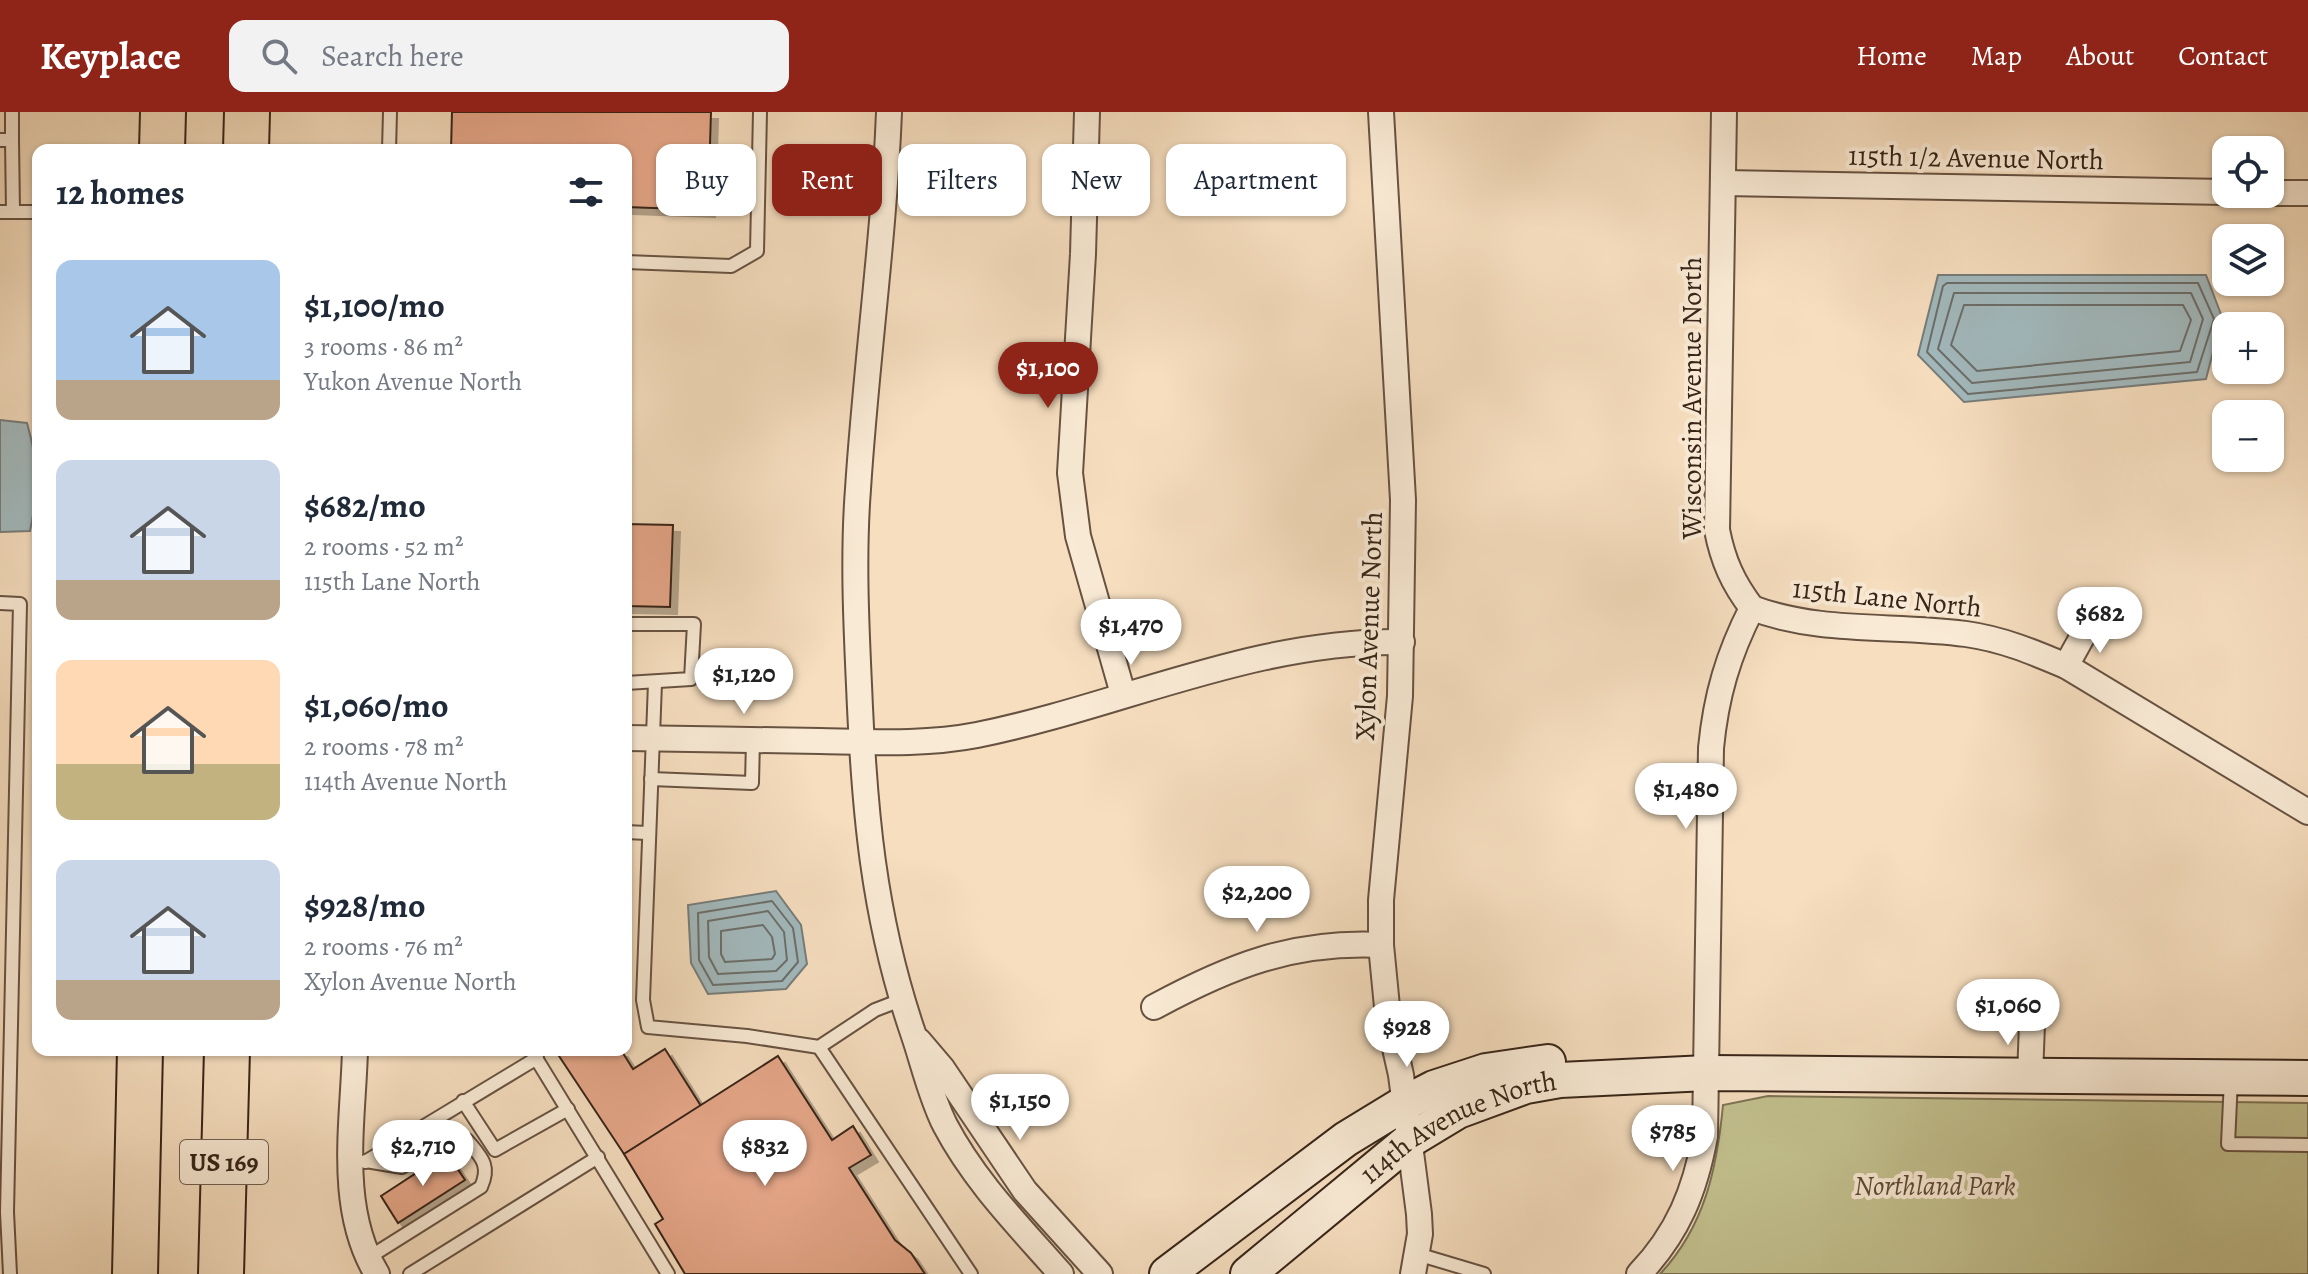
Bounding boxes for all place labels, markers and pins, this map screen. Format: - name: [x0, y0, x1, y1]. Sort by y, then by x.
- pin: $1,100: [983, 342, 1113, 410]
- pin: $682: [2053, 587, 2147, 655]
- pin: $1,470: [1066, 599, 1196, 667]
- pin: $1,120: [679, 648, 809, 716]
- pin: $1,480: [1621, 763, 1751, 831]
- pin: $2,200: [1192, 866, 1322, 934]
- pin: $1,060: [1943, 979, 2073, 1047]
- pin: $928: [1360, 1001, 1454, 1069]
- pin: $1,150: [955, 1074, 1085, 1142]
- pin: $785: [1626, 1105, 1720, 1173]
- pin: $2,710: [358, 1120, 488, 1188]
- pin: $832: [718, 1120, 812, 1188]

